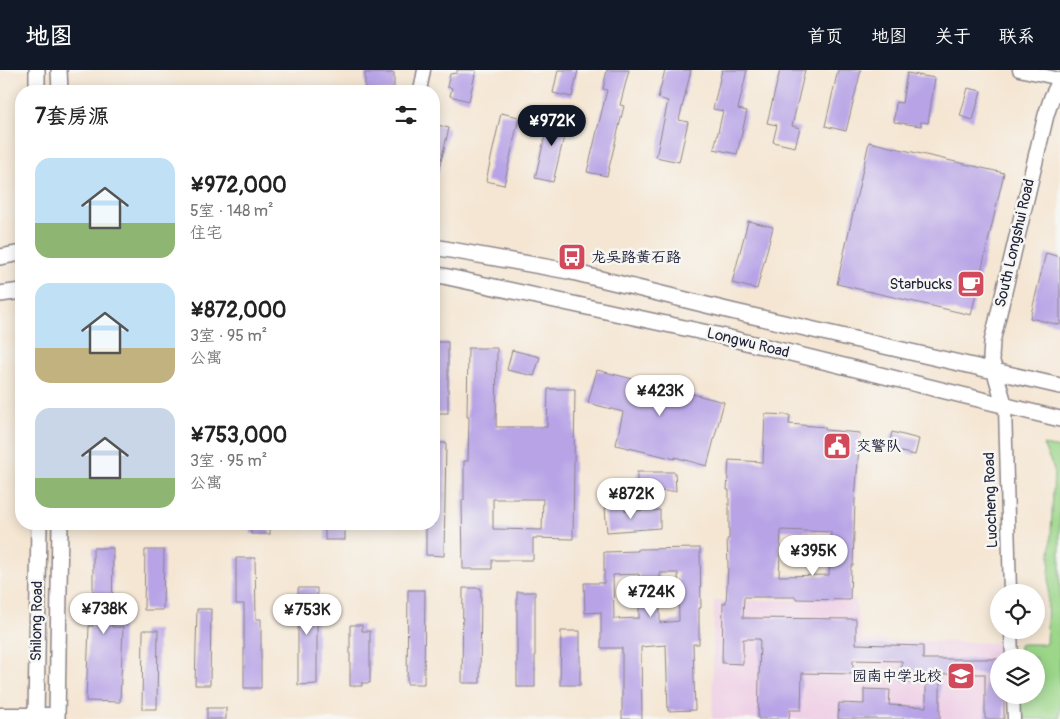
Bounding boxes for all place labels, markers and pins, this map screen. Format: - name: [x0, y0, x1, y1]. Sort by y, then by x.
- pin: ¥972K: [517, 104, 587, 147]
- bus stop icon: 龙吴路黄石路: [557, 242, 587, 272]
- place label: 龙吴路黄石路: [591, 248, 681, 267]
- cafe icon: Starbucks: [956, 269, 986, 299]
- place label: Starbucks: [889, 275, 952, 294]
- pin: ¥423K: [625, 374, 695, 417]
- public building icon: 交警队: [822, 431, 852, 461]
- place label: 交警队: [856, 437, 901, 456]
- pin: ¥872K: [596, 478, 666, 520]
- pin: ¥395K: [778, 534, 848, 577]
- pin: ¥724K: [616, 576, 686, 618]
- pin: ¥738K: [69, 592, 139, 635]
- pin: ¥753K: [272, 594, 342, 636]
- school or university icon: 园南中学北校: [946, 661, 976, 691]
- place label: 园南中学北校: [852, 667, 942, 686]

